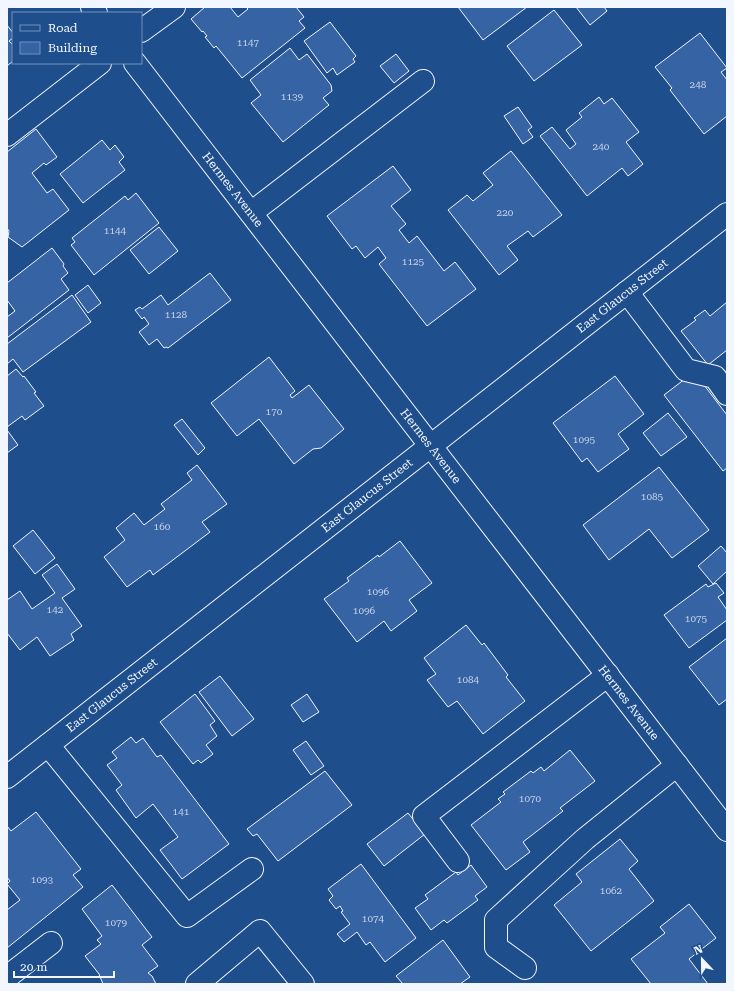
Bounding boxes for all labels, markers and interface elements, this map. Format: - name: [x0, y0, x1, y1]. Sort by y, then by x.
- legend: [12, 12, 142, 64]
- text: Road: [48, 21, 78, 35]
- house number: 1147: [237, 37, 260, 48]
- text: Building: [48, 41, 97, 55]
- house number: 248: [690, 79, 707, 90]
- house number: 1139: [281, 91, 304, 102]
- house number: 240: [593, 141, 610, 152]
- street label: Hermes Avenue: [199, 149, 266, 230]
- house number: 220: [497, 207, 514, 218]
- house number: 1144: [104, 225, 127, 236]
- house number: 1125: [402, 256, 425, 267]
- street label: East Glaucus Street: [574, 256, 671, 336]
- house number: 1128: [165, 309, 188, 320]
- house number: 170: [266, 406, 283, 417]
- street label: Hermes Avenue: [397, 406, 464, 487]
- house number: 1095: [573, 434, 596, 445]
- street label: East Glaucus Street: [319, 455, 416, 535]
- house number: 1085: [641, 491, 664, 502]
- house number: 160: [154, 521, 171, 532]
- house number: 1096: [367, 586, 390, 597]
- house number: 142: [47, 604, 64, 615]
- house number: 1096: [353, 605, 376, 616]
- house number: 1075: [685, 613, 708, 624]
- street label: East Glaucus Street: [63, 655, 161, 735]
- street label: Hermes Avenue: [595, 662, 662, 743]
- house number: 1084: [457, 674, 480, 685]
- house number: 1070: [519, 793, 542, 804]
- house number: 141: [173, 806, 190, 817]
- house number: 1093: [31, 874, 54, 885]
- house number: 1062: [600, 885, 623, 896]
- house number: 1074: [362, 913, 385, 924]
- house number: 1079: [105, 917, 128, 928]
- north arrow: [682, 939, 722, 979]
- text: N: [692, 942, 705, 958]
- scale bar: [14, 953, 114, 979]
- text: 20 m: [20, 960, 47, 974]

